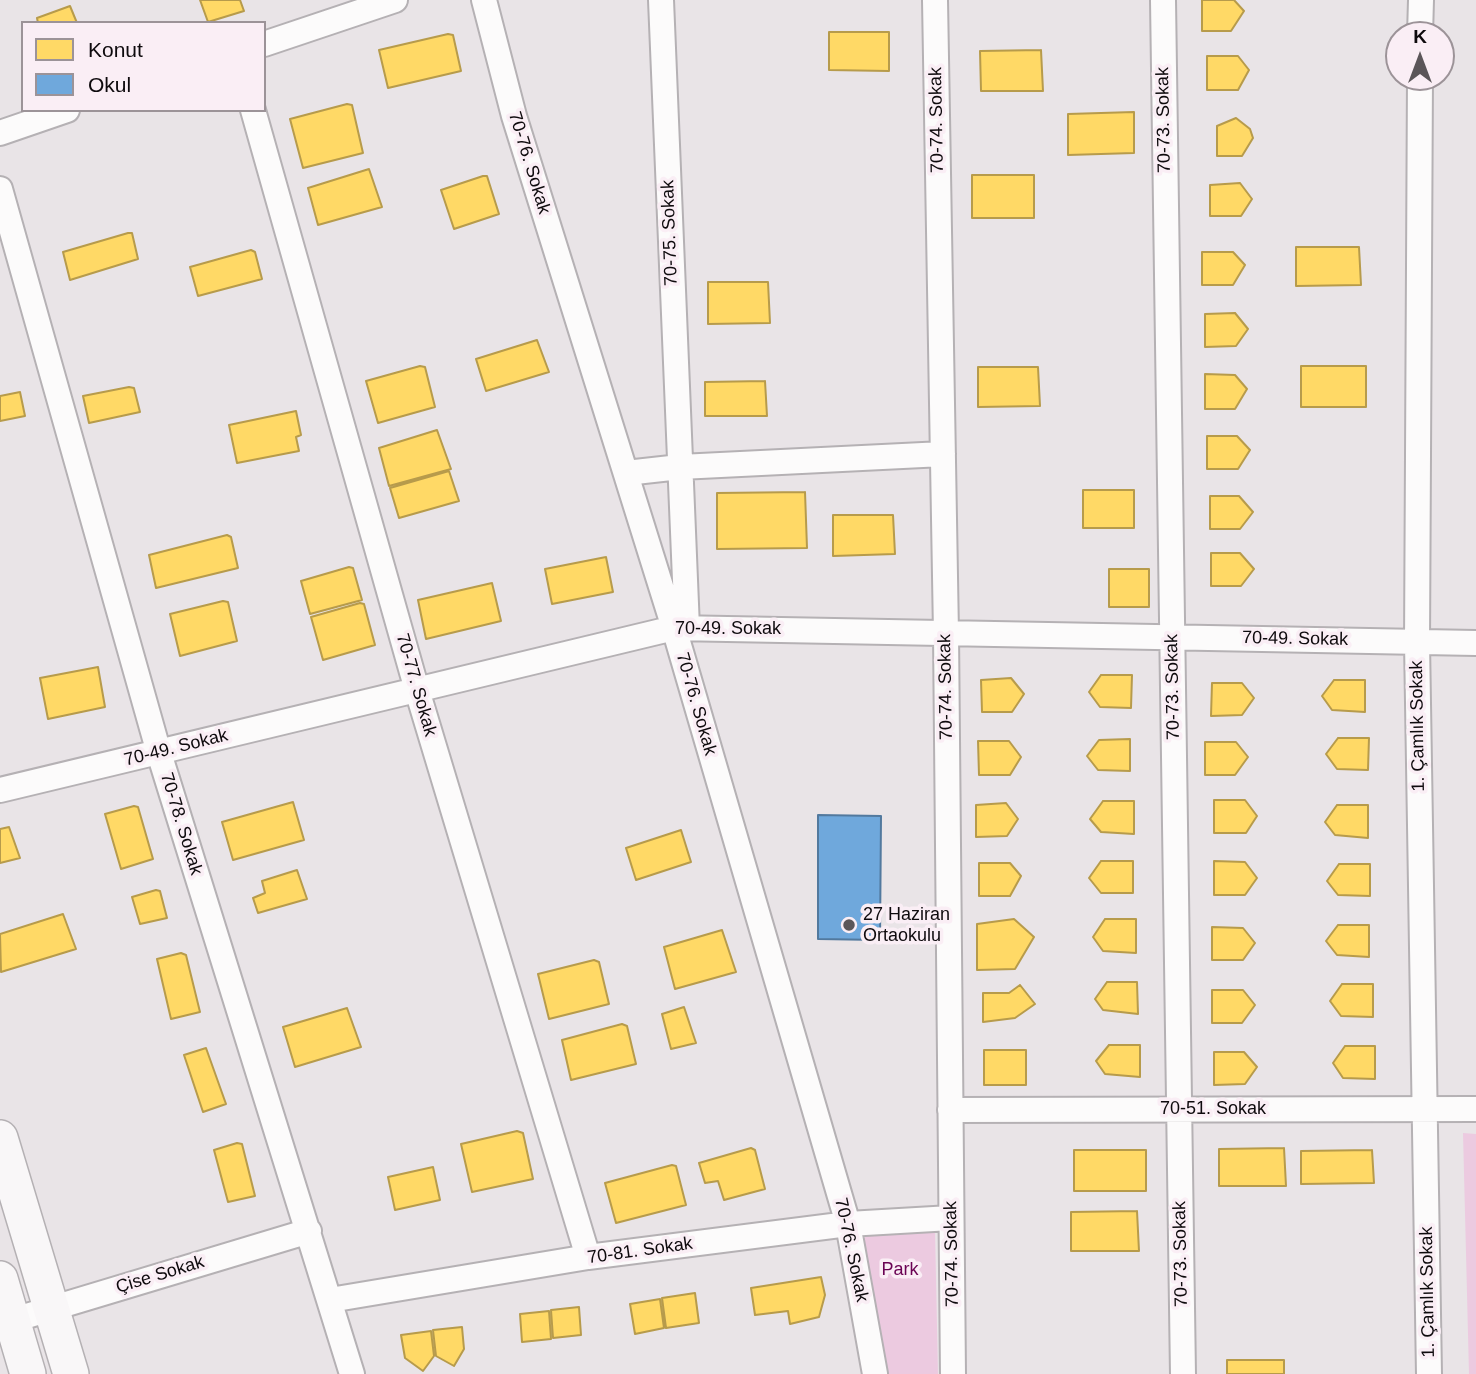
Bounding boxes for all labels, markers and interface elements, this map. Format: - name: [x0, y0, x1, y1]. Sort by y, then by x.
- legend: [21, 21, 266, 112]
- north arrow: [1385, 21, 1455, 91]
- text: K: [1413, 26, 1427, 47]
- text: Konut: [88, 38, 143, 61]
- street label: 70-74. Sokak: [925, 67, 949, 173]
- street label: 70-73. Sokak: [1152, 67, 1176, 173]
- text: Okul: [88, 73, 131, 96]
- street label: 70-76. Sokak: [503, 109, 555, 217]
- street label: 70-75. Sokak: [657, 180, 683, 286]
- street label: 70-49. Sokak: [675, 618, 781, 640]
- street label: 70-49. Sokak: [1242, 627, 1348, 651]
- street label: 70-77. Sokak: [391, 631, 441, 739]
- street label: 70-74. Sokak: [934, 634, 958, 740]
- street label: 70-73. Sokak: [1161, 634, 1185, 740]
- street label: 70-76. Sokak: [671, 650, 721, 758]
- street label: 1. Çamlık Sokak: [1406, 660, 1430, 792]
- street label: 70-49. Sokak: [122, 725, 230, 771]
- street label: 70-78. Sokak: [155, 770, 207, 878]
- place label: 27 Haziran Ortaokulu: [863, 904, 950, 946]
- marker: 27 Haziran Ortaokulu: [841, 917, 857, 933]
- street label: 70-51. Sokak: [1160, 1098, 1266, 1120]
- street label: 70-76. Sokak: [829, 1196, 873, 1304]
- street label: 70-74. Sokak: [940, 1201, 964, 1307]
- street label: 70-73. Sokak: [1169, 1201, 1193, 1307]
- street label: 1. Çamlık Sokak: [1416, 1226, 1440, 1358]
- street label: 70-81. Sokak: [586, 1233, 694, 1269]
- street label: Çise Sokak: [113, 1251, 207, 1299]
- park label: Park: [881, 1259, 919, 1281]

